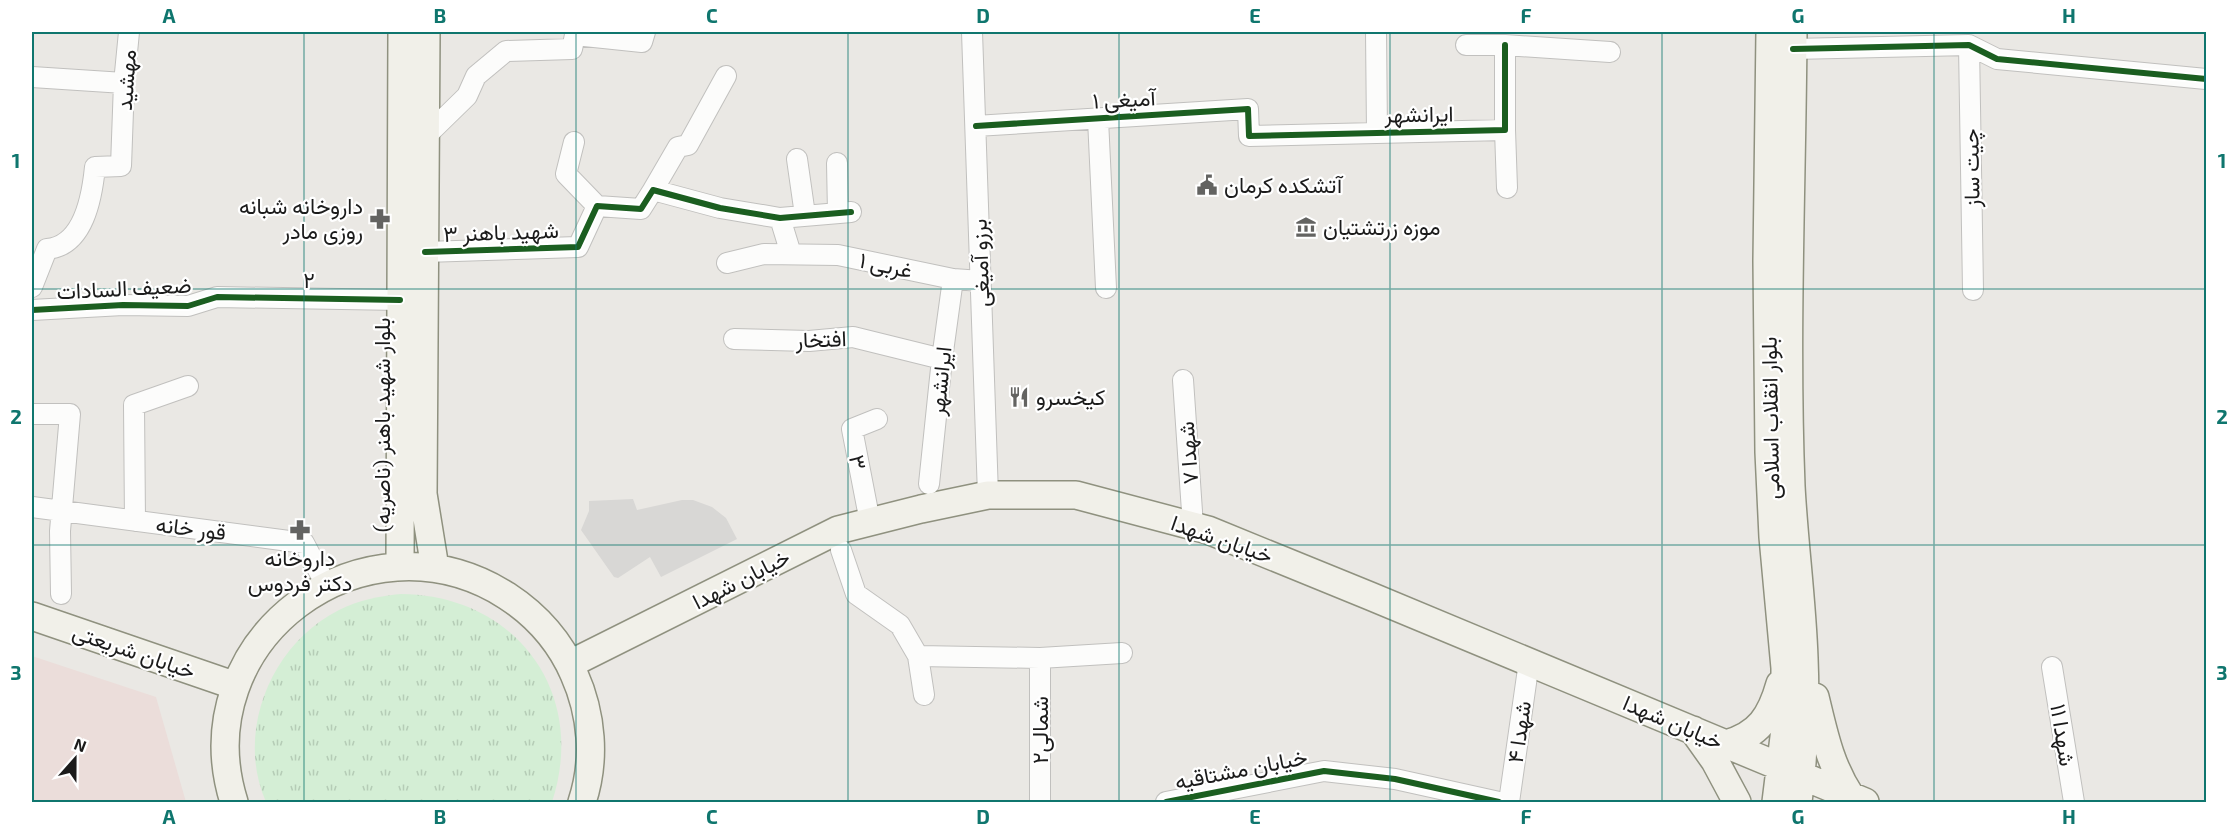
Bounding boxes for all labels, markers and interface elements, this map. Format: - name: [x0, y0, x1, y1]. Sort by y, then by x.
- text: A: [162, 3, 176, 27]
- text: B: [434, 3, 446, 27]
- text: C: [706, 3, 718, 27]
- text: D: [976, 3, 990, 27]
- text: E: [1249, 3, 1261, 27]
- text: F: [1520, 3, 1532, 27]
- text: G: [1792, 3, 1804, 27]
- text: H: [2062, 3, 2076, 27]
- street label: مهشید: [110, 49, 142, 111]
- street label: آمیغی ۱: [1092, 83, 1158, 115]
- street label: ایرانشهر: [1383, 99, 1454, 129]
- street label: چیت ساز: [1956, 128, 1987, 209]
- text: 1: [12, 148, 20, 172]
- text: 1: [2218, 148, 2226, 172]
- place label: آتشکده کرمان: [1224, 171, 1344, 199]
- public building icon: آتشکده کرمان: [1195, 173, 1219, 197]
- place label: داروخانه شبانه روزی مادر: [239, 192, 363, 245]
- pharmacy icon: داروخانه شبانه روزی مادر: [368, 207, 392, 231]
- place label: موزه زرتشتیان: [1323, 213, 1441, 241]
- museum icon: موزه زرتشتیان: [1294, 215, 1318, 239]
- street label: شهید باهنر ۳: [443, 216, 559, 248]
- street label: برزو آمیغی: [964, 218, 996, 308]
- street label: ۱ غربی: [857, 246, 915, 284]
- street label: ۲: [303, 266, 315, 292]
- street label: ضعیف السادات: [56, 270, 192, 305]
- street label: بلوار شهید باهنر (ناصریه): [368, 317, 396, 533]
- street label: افتخار: [794, 324, 847, 354]
- street label: بلوار انقلاب اسلامی: [1755, 336, 1785, 500]
- street label: ایرانشهر: [922, 345, 958, 418]
- place label: کیخسرو: [1036, 383, 1106, 411]
- restaurant icon: کیخسرو: [1007, 385, 1031, 409]
- text: 2: [10, 404, 22, 428]
- text: 2: [2216, 404, 2228, 428]
- street label: شهدا ۷: [1172, 421, 1204, 485]
- street label: ۳: [845, 452, 873, 471]
- street label: خیابان شهدا: [1168, 509, 1276, 569]
- street label: قور خانه: [154, 510, 228, 546]
- pharmacy icon: داروخانه دکتر فردوس: [288, 518, 312, 542]
- street label: خیابان شهدا: [688, 543, 794, 615]
- place label: داروخانه دکتر فردوس: [248, 544, 352, 597]
- street label: خیابان شریعتی: [69, 617, 199, 685]
- text: 3: [10, 660, 22, 684]
- text: 3: [2216, 660, 2228, 684]
- street label: خیابان شهدا: [1619, 688, 1727, 756]
- street label: شمالی۲: [1026, 696, 1054, 764]
- street label: شهدا ۴: [1501, 699, 1537, 765]
- street label: شهدا ۱۱: [2044, 702, 2082, 768]
- north arrow: [45, 729, 105, 789]
- text: N: [72, 734, 89, 755]
- street label: خیابان مشتاقیه: [1172, 742, 1309, 795]
- text: A: [162, 804, 176, 828]
- text: B: [434, 804, 446, 828]
- text: C: [706, 804, 718, 828]
- text: D: [976, 804, 990, 828]
- text: E: [1249, 804, 1261, 828]
- text: F: [1520, 804, 1532, 828]
- text: G: [1792, 804, 1804, 828]
- text: H: [2062, 804, 2076, 828]

